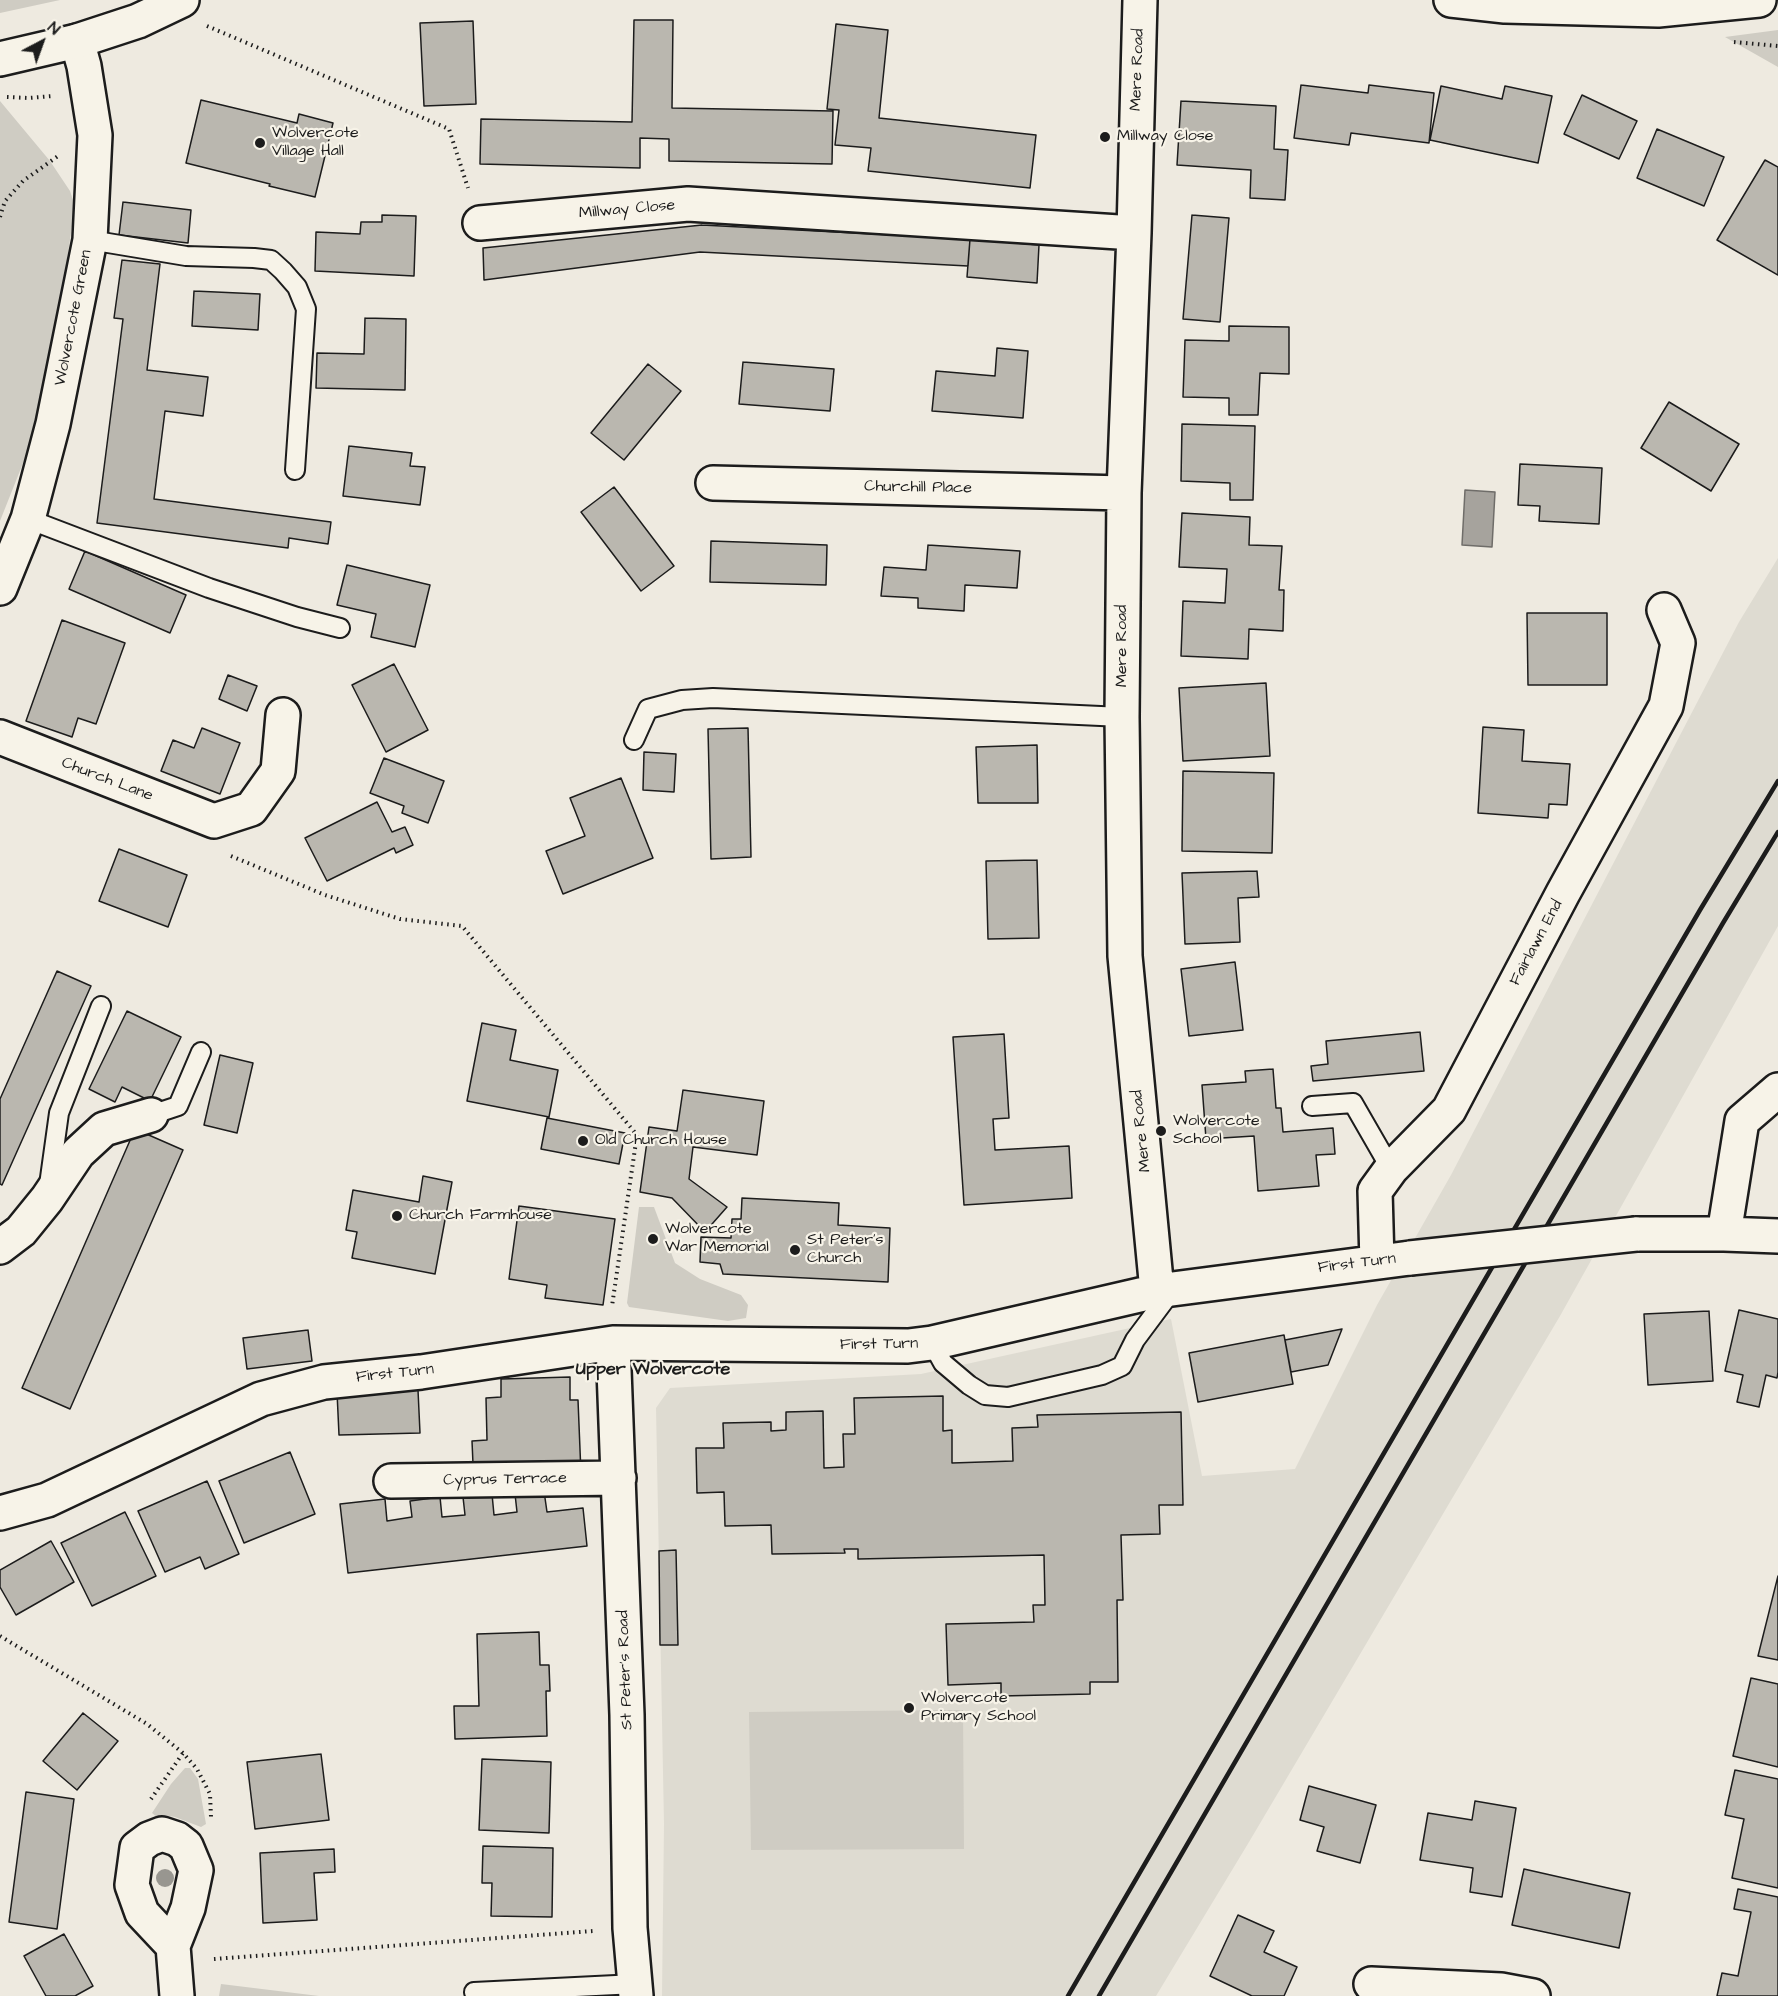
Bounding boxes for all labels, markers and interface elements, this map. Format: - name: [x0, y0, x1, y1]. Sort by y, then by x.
- north arrow: [12, 12, 72, 72]
- text: N: [43, 17, 65, 40]
- street label: Mere Road: [1127, 28, 1149, 112]
- place label: Wolvercote Village Hall: [272, 124, 359, 162]
- place label: Millway Close: [1117, 127, 1213, 147]
- marker: Millway Close: [1098, 130, 1112, 144]
- marker: Wolvercote Village Hall: [253, 136, 267, 150]
- street label: Millway Close: [578, 196, 676, 224]
- street label: Wolvercote Green: [51, 248, 97, 388]
- street label: Churchill Place: [864, 477, 972, 499]
- street label: Mere Road: [1113, 605, 1133, 687]
- street label: Church Lane: [58, 754, 156, 806]
- street label: Fairlawn End: [1506, 897, 1568, 989]
- street label: Mere Road: [1128, 1089, 1156, 1173]
- place label: Wolvercote School: [1173, 1112, 1260, 1150]
- marker: Wolvercote School: [1154, 1124, 1168, 1138]
- place label: Old Church House: [595, 1131, 727, 1151]
- marker: Old Church House: [576, 1134, 590, 1148]
- place label: Church Farmhouse: [409, 1206, 552, 1226]
- marker: Church Farmhouse: [390, 1209, 404, 1223]
- place label: Wolvercote War Memorial: [665, 1220, 769, 1258]
- place label: St Peter's Church: [807, 1231, 884, 1269]
- marker: Wolvercote War Memorial: [646, 1232, 660, 1246]
- marker: St Peter's Church: [788, 1243, 802, 1257]
- street label: First Turn: [1317, 1250, 1397, 1278]
- street label: First Turn: [840, 1335, 918, 1355]
- district label: Upper Wolvercote: [576, 1359, 730, 1381]
- street label: First Turn: [355, 1360, 435, 1388]
- street label: Cyprus Terrace: [443, 1469, 567, 1491]
- street label: St Peter's Road: [614, 1610, 638, 1730]
- place label: Wolvercote Primary School: [921, 1689, 1036, 1727]
- marker: Wolvercote Primary School: [902, 1701, 916, 1715]

